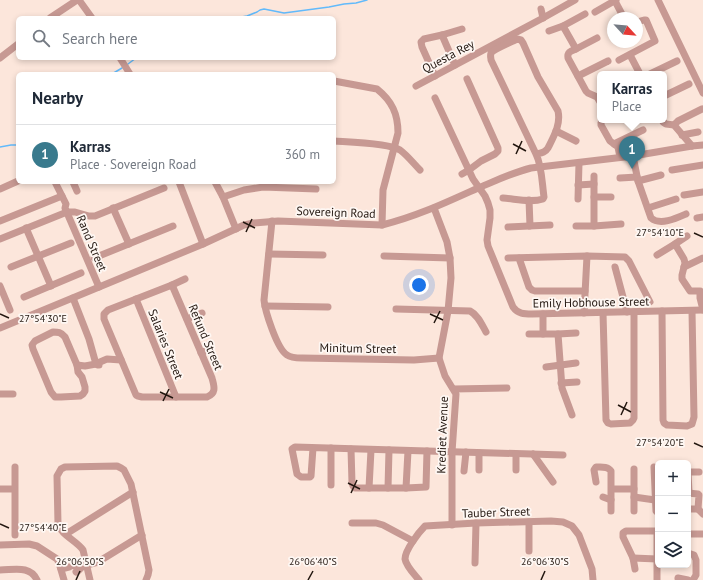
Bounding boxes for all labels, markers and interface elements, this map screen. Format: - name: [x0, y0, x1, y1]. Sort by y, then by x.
- north arrow: [607, 12, 643, 48]
- search box: [16, 16, 336, 60]
- icon: search: [30, 27, 52, 49]
- text: Search here: [62, 29, 138, 48]
- street label: Questa Rey: [419, 36, 477, 76]
- popup: [597, 71, 667, 123]
- text: Karras: [612, 79, 652, 98]
- text: Nearby: [32, 87, 83, 109]
- text: Place: [612, 98, 641, 115]
- pin: 1: [619, 136, 645, 169]
- text: Karras: [70, 137, 111, 156]
- text: 1: [41, 146, 49, 163]
- text: 360 m: [285, 146, 320, 163]
- text: Place · Sovereign Road: [70, 156, 196, 173]
- street label: Sovereign Road: [296, 203, 376, 221]
- street label: Rand Street: [73, 213, 111, 273]
- text: 27°54'10"E: [636, 226, 684, 239]
- your location: [409, 275, 429, 295]
- street label: Emily Hobhouse Street: [533, 293, 649, 311]
- street label: Refund Street: [185, 302, 227, 372]
- street label: Salaries Street: [145, 307, 187, 381]
- text: 27°54'30"E: [19, 312, 67, 325]
- street label: Minitum Street: [320, 340, 396, 356]
- street label: Krediet Avenue: [433, 396, 451, 474]
- text: 27°54'20"E: [636, 436, 684, 449]
- map controls: [655, 460, 691, 568]
- button: +: [655, 460, 691, 496]
- button: −: [655, 496, 691, 532]
- street label: Tauber Street: [462, 503, 530, 521]
- text: 27°54'40"E: [19, 521, 67, 534]
- button: layers: [655, 532, 691, 568]
- text: 26°06'50"S: [56, 555, 104, 568]
- text: 26°06'40"S: [289, 555, 337, 568]
- text: 26°06'30"S: [521, 555, 569, 568]

